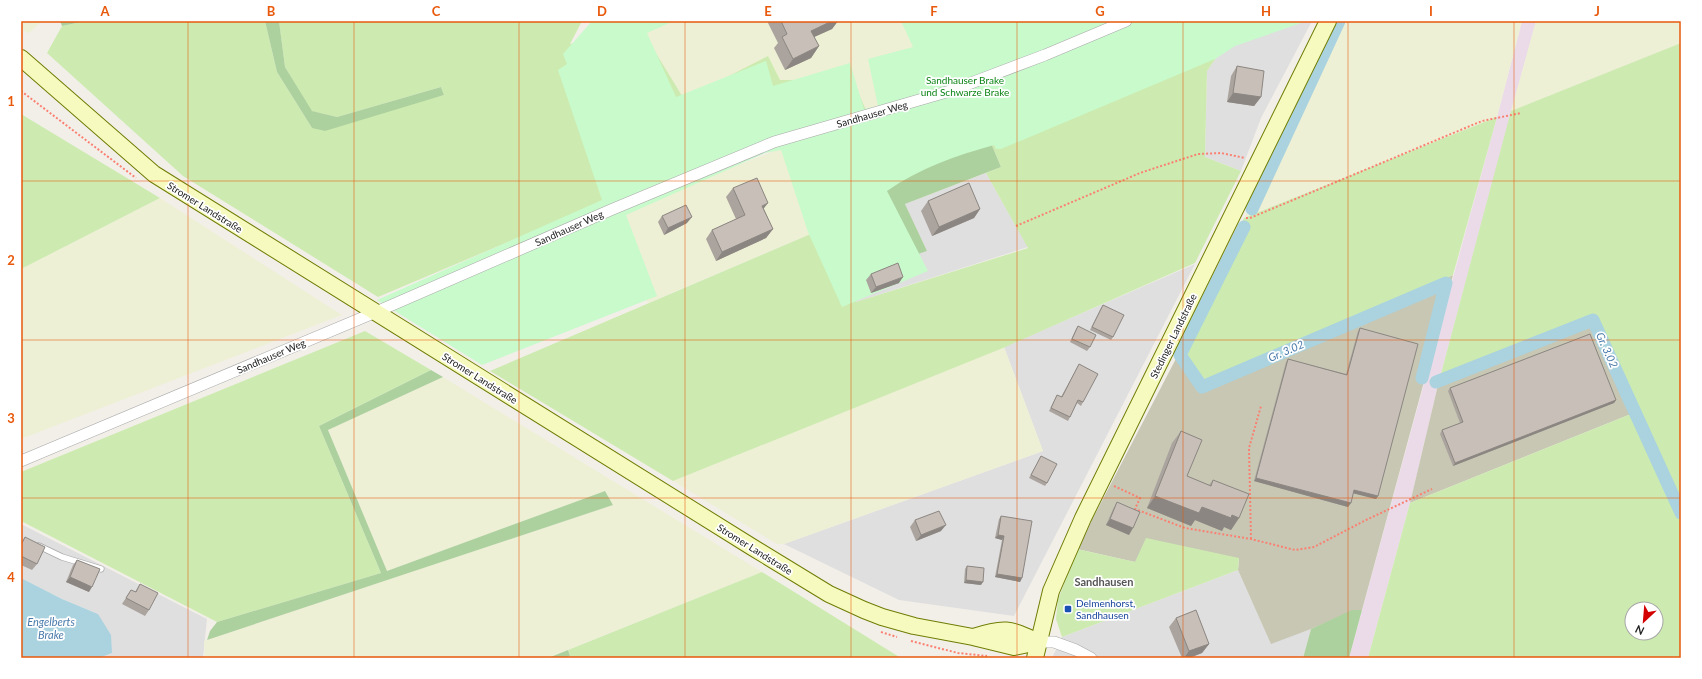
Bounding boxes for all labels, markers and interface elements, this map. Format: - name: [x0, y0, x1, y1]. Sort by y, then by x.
- text: A: [99, 3, 110, 19]
- text: B: [267, 3, 276, 19]
- text: C: [432, 3, 441, 19]
- text: D: [597, 3, 607, 19]
- text: E: [764, 3, 772, 19]
- text: F: [930, 3, 938, 19]
- text: G: [1095, 3, 1105, 19]
- text: H: [1261, 3, 1271, 19]
- text: I: [1429, 3, 1433, 19]
- text: J: [1594, 3, 1600, 19]
- park label: Sandhauser Brake und Schwarze Brake: [921, 74, 1009, 98]
- text: 1: [7, 93, 15, 109]
- street label: Sandhauser Weg: [835, 98, 909, 130]
- street label: Stromer Landstraße: [165, 179, 245, 235]
- street label: Sandhauser Weg: [533, 208, 605, 248]
- text: 2: [7, 252, 15, 268]
- street label: Stedinger Landstraße: [1147, 292, 1199, 380]
- water label: Gr. 3.02: [1594, 330, 1621, 370]
- street label: Sandhauser Weg: [235, 336, 307, 376]
- water label: Gr. 3.02: [1266, 337, 1306, 364]
- street label: Stromer Landstraße: [440, 350, 520, 406]
- text: 3: [7, 410, 15, 426]
- street label: Stromer Landstraße: [715, 521, 795, 577]
- text: 4: [7, 569, 15, 585]
- district label: Sandhausen: [1075, 575, 1133, 588]
- place label: Delmenhorst, Sandhausen: [1076, 597, 1135, 621]
- north arrow: [1624, 601, 1664, 641]
- marker: Delmenhorst, Sandhausen: [1063, 604, 1073, 614]
- water label: Engelberts Brake: [27, 615, 75, 641]
- text: N: [1633, 623, 1646, 638]

